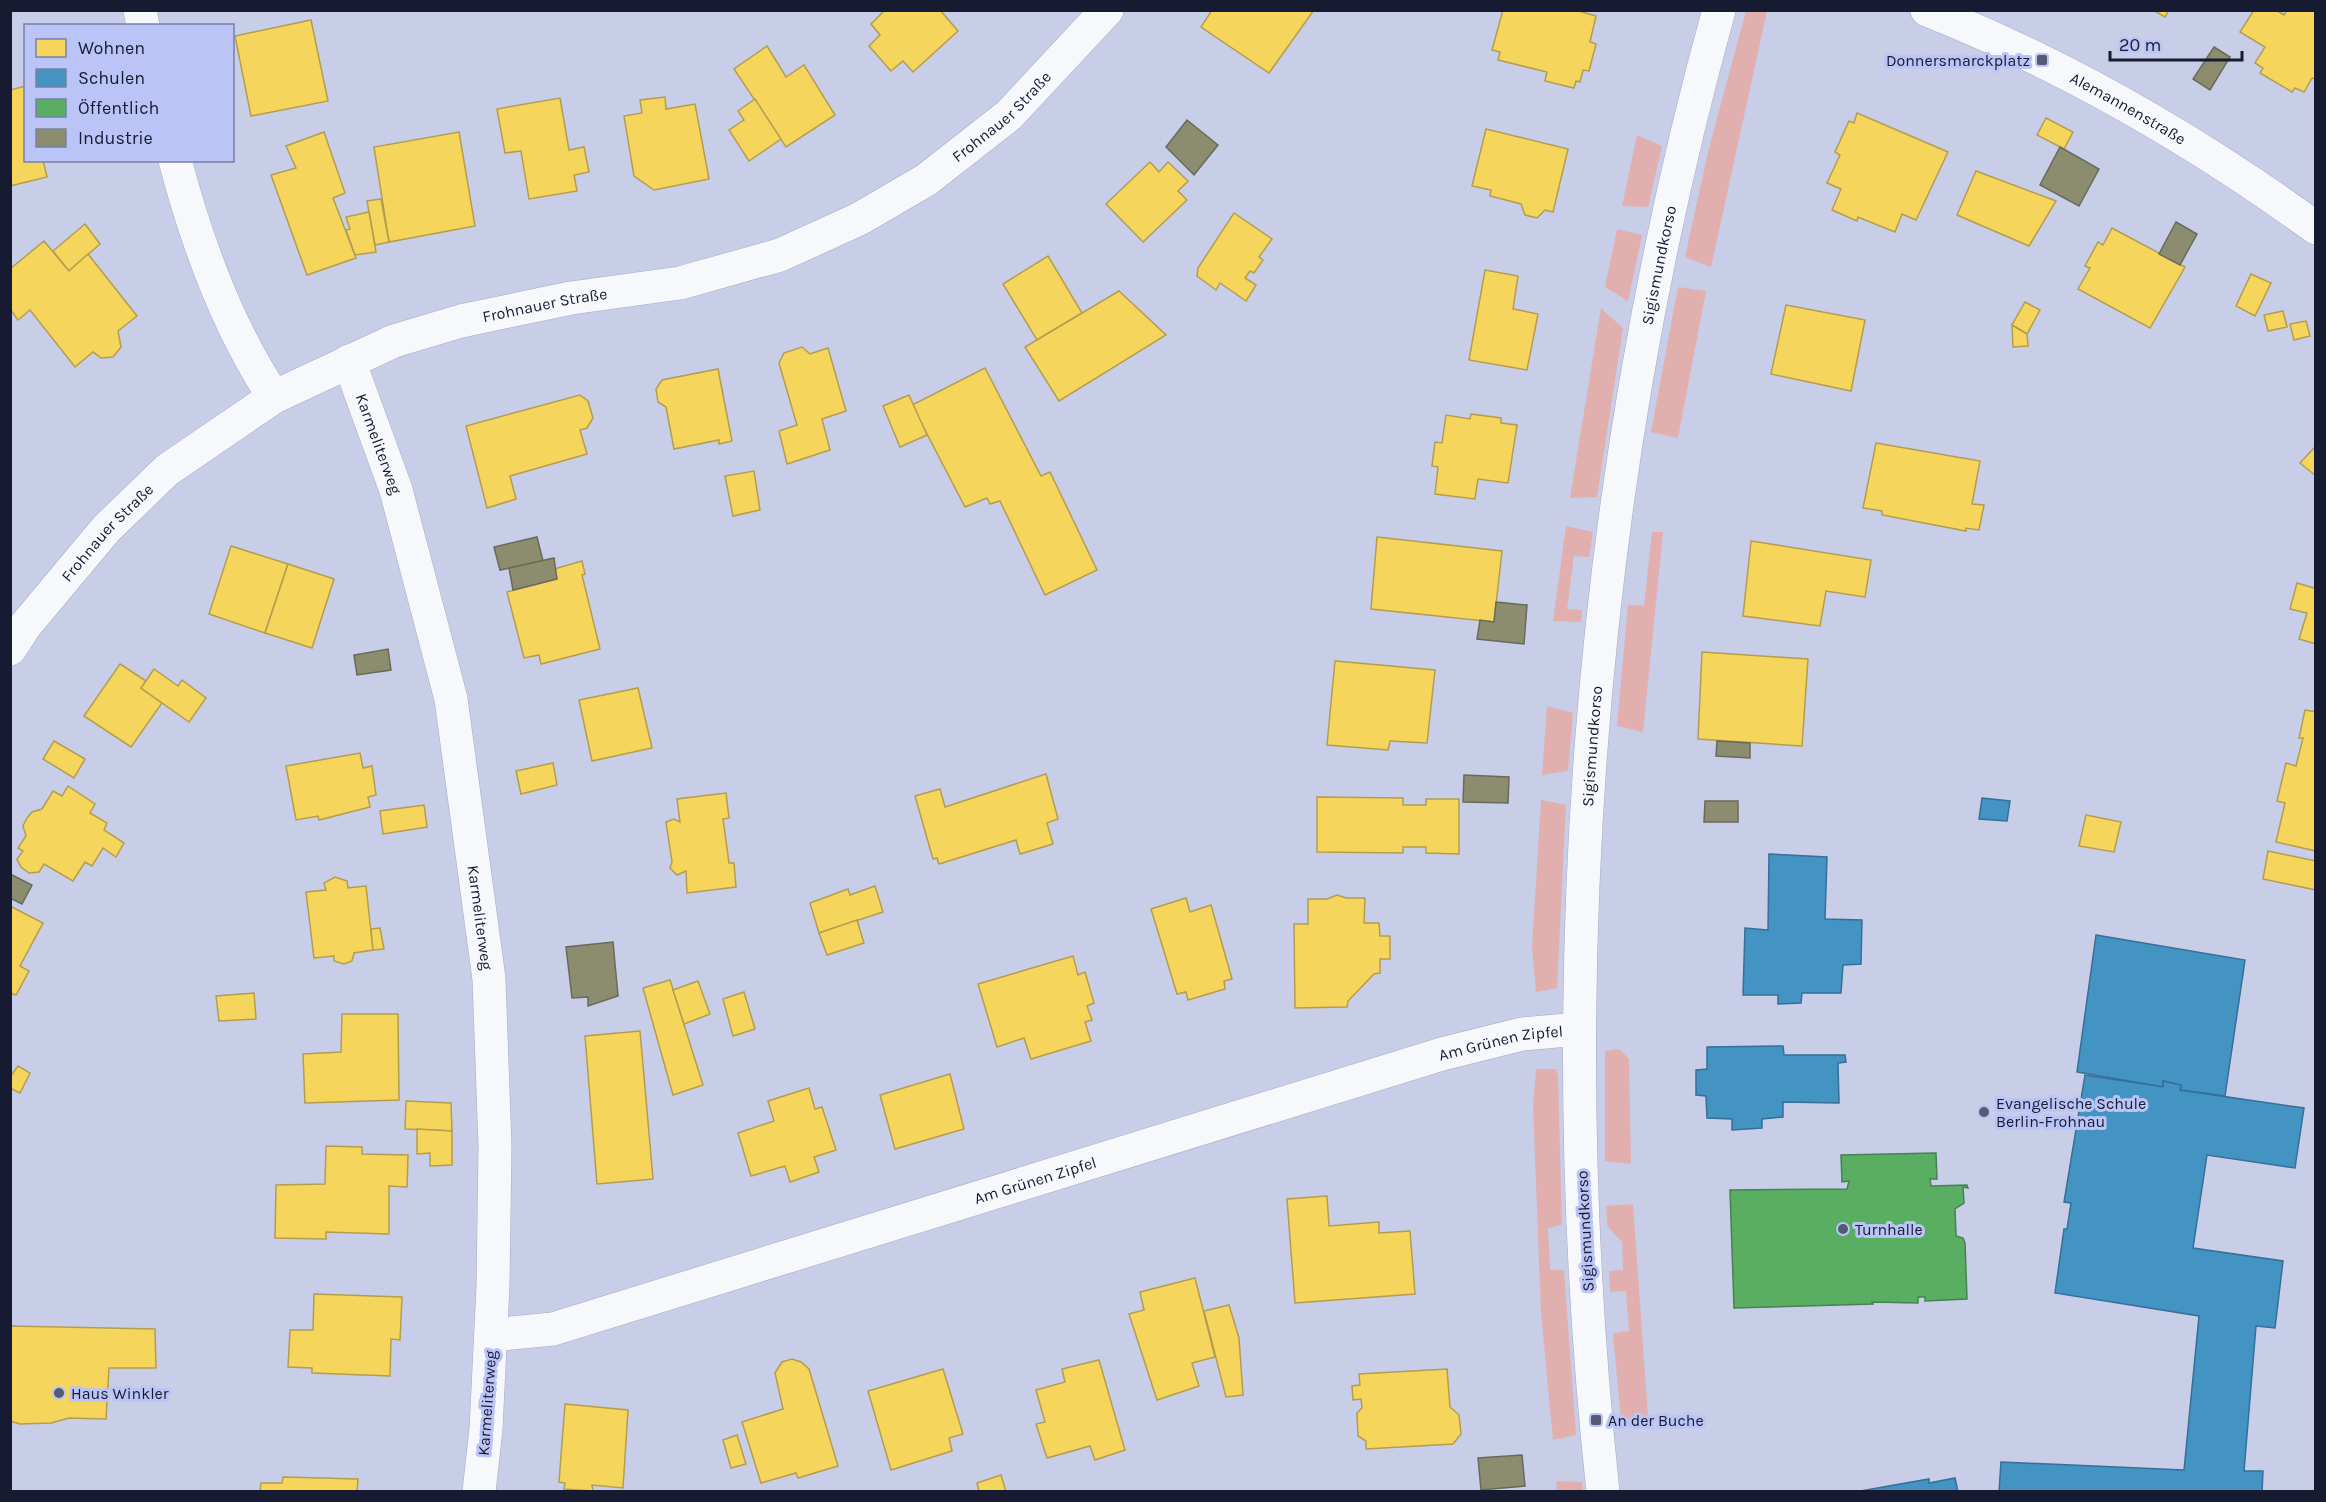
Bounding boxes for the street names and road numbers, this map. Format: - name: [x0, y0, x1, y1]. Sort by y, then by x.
- street label: Frohnauer Straße: [948, 67, 1055, 166]
- street label: Alemannenstraße: [2067, 68, 2190, 148]
- street label: Sigismundkorso: [1637, 204, 1680, 326]
- street label: Frohnauer Straße: [481, 284, 608, 326]
- street label: Karmeliterweg: [352, 391, 406, 497]
- street label: Frohnauer Straße: [57, 479, 157, 585]
- street label: Sigismundkorso: [1578, 685, 1606, 807]
- street label: Karmeliterweg: [464, 864, 497, 971]
- street label: Am Grünen Zipfel: [1436, 1021, 1564, 1064]
- street label: Am Grünen Zipfel: [972, 1152, 1099, 1208]
- street label: Sigismundkorso: [1572, 1170, 1598, 1292]
- street label: Karmeliterweg: [474, 1350, 500, 1456]

